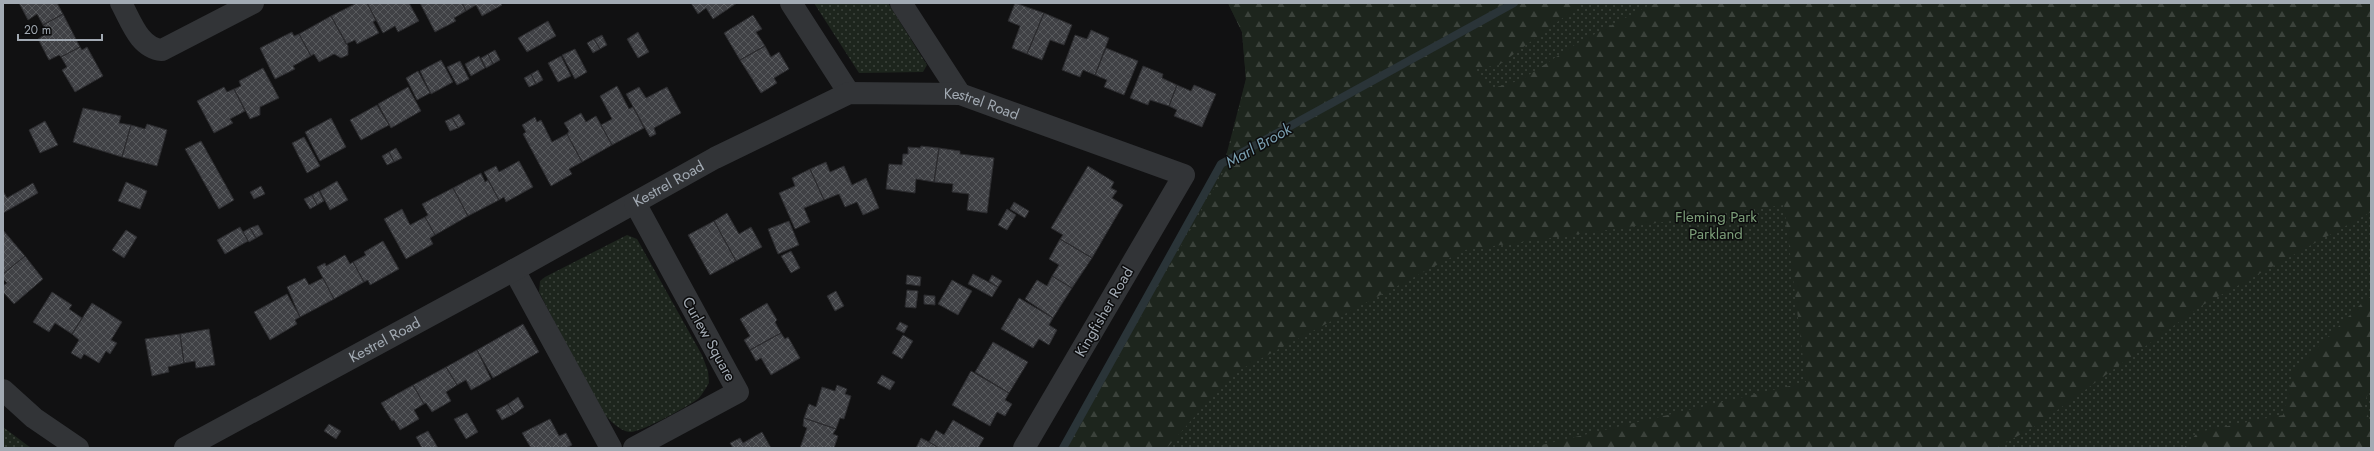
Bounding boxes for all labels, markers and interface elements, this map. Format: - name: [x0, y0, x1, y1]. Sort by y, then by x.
- scale bar: [18, 16, 102, 42]
- text: 20 m: [24, 21, 51, 39]
- street label: Kestrel Road: [944, 83, 1022, 125]
- water label: Marl Brook: [1221, 117, 1296, 174]
- street label: Kestrel Road: [629, 155, 708, 213]
- park label: Fleming Park Parkland: [1675, 206, 1757, 245]
- street label: Kingfisher Road: [1069, 263, 1139, 361]
- street label: Curlew Square: [677, 293, 741, 385]
- street label: Kestrel Road: [345, 312, 424, 368]

